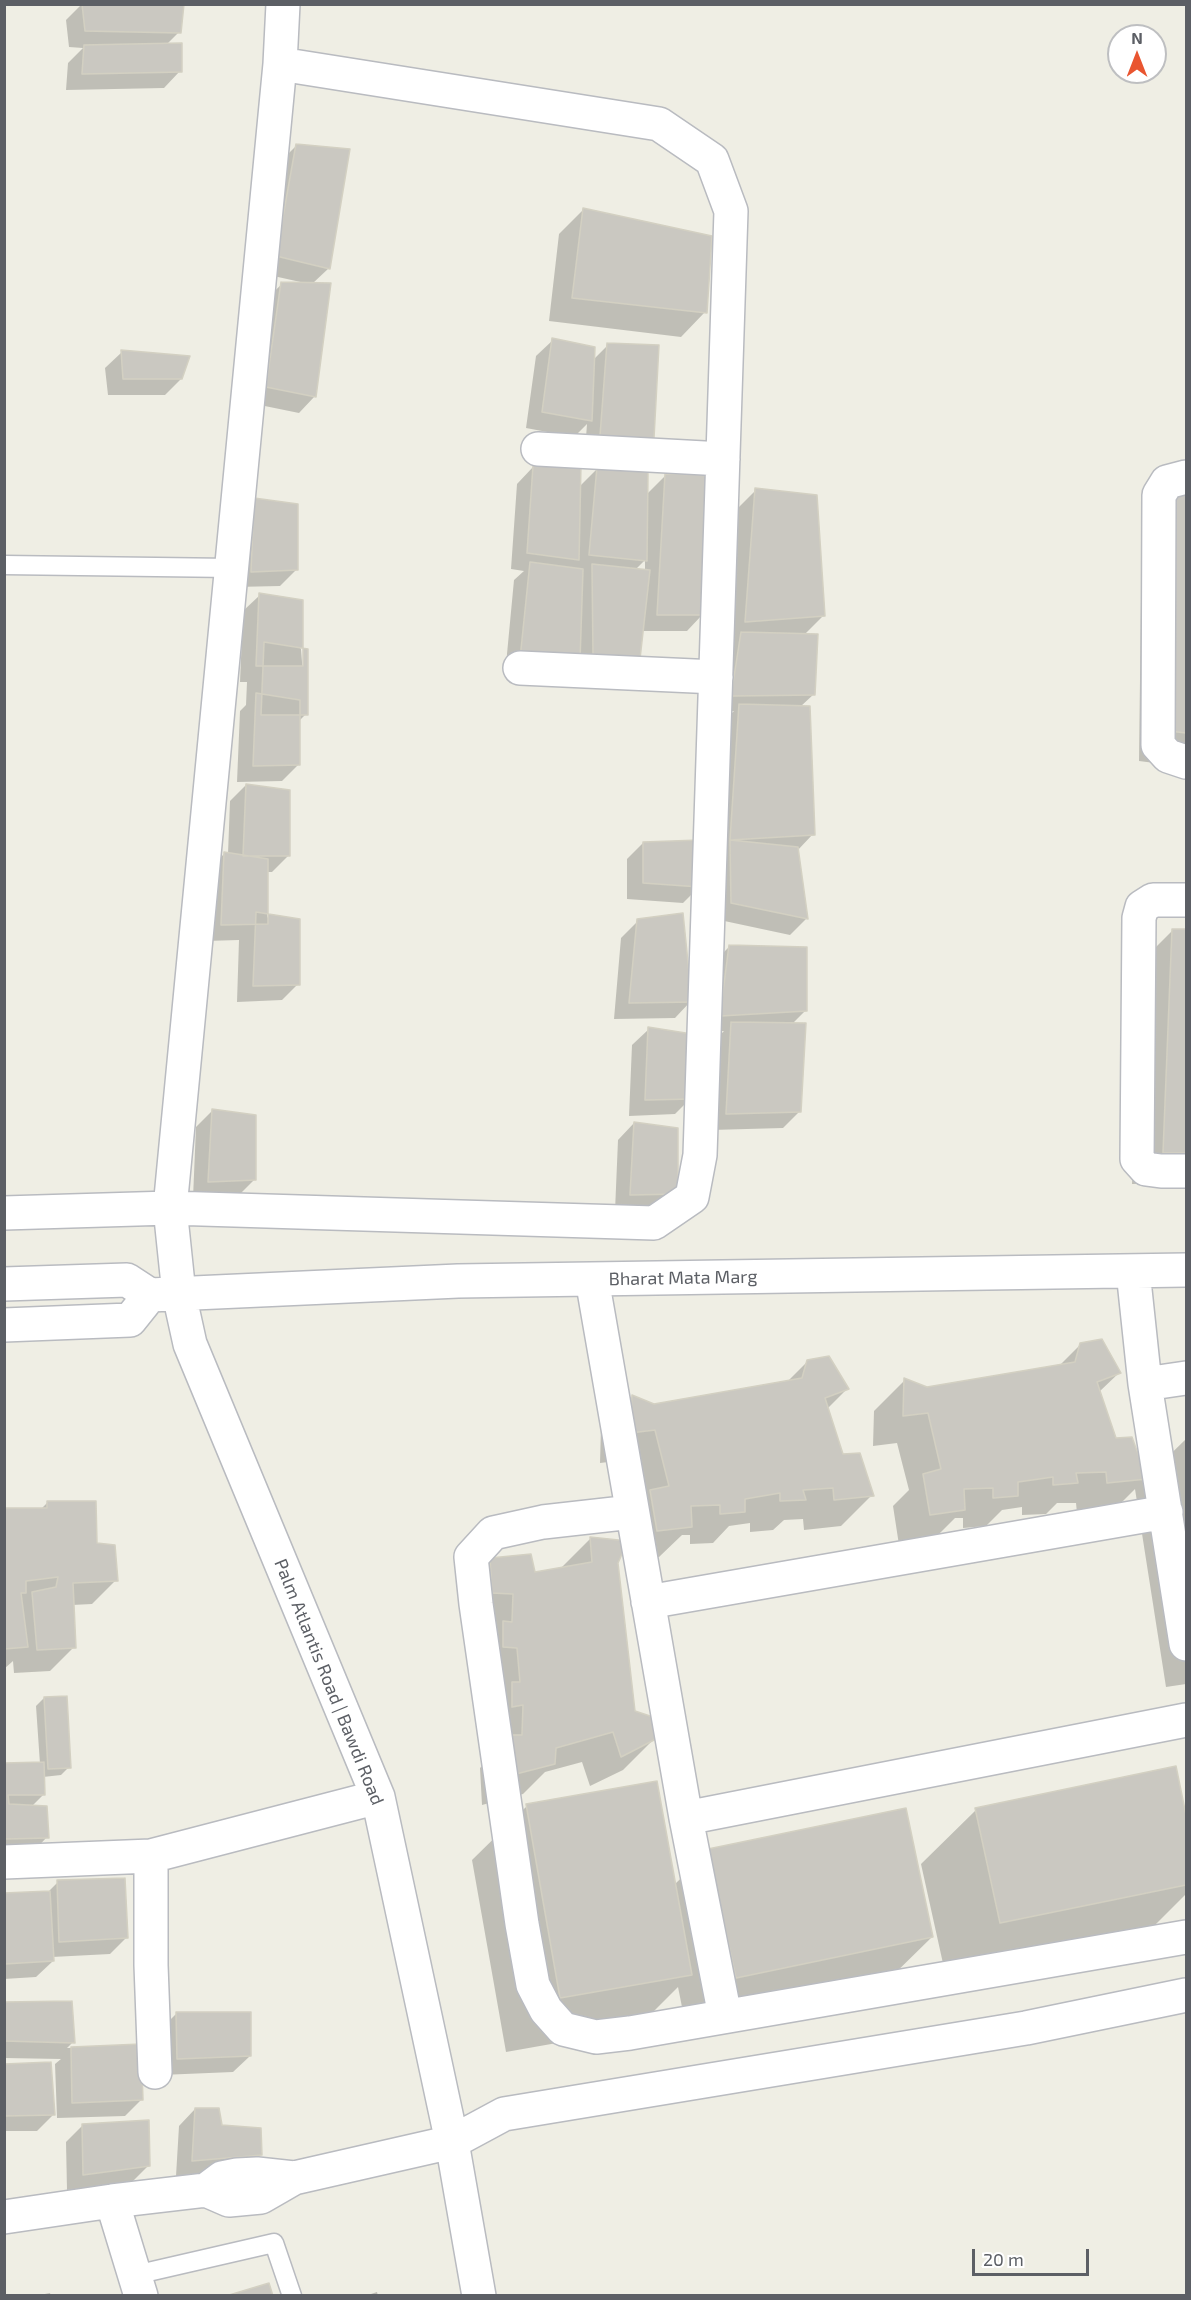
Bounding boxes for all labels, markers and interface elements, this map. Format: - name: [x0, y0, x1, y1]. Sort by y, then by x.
- north arrow: [1107, 24, 1167, 84]
- text: N: [1131, 28, 1143, 47]
- street label: Bharat Mata Marg: [608, 1266, 758, 1290]
- street label: Palm Atlantis Road | Bawdi Road: [270, 1556, 388, 1808]
- scale bar: [975, 2237, 1092, 2275]
- text: 20 m: [983, 2248, 1024, 2270]

